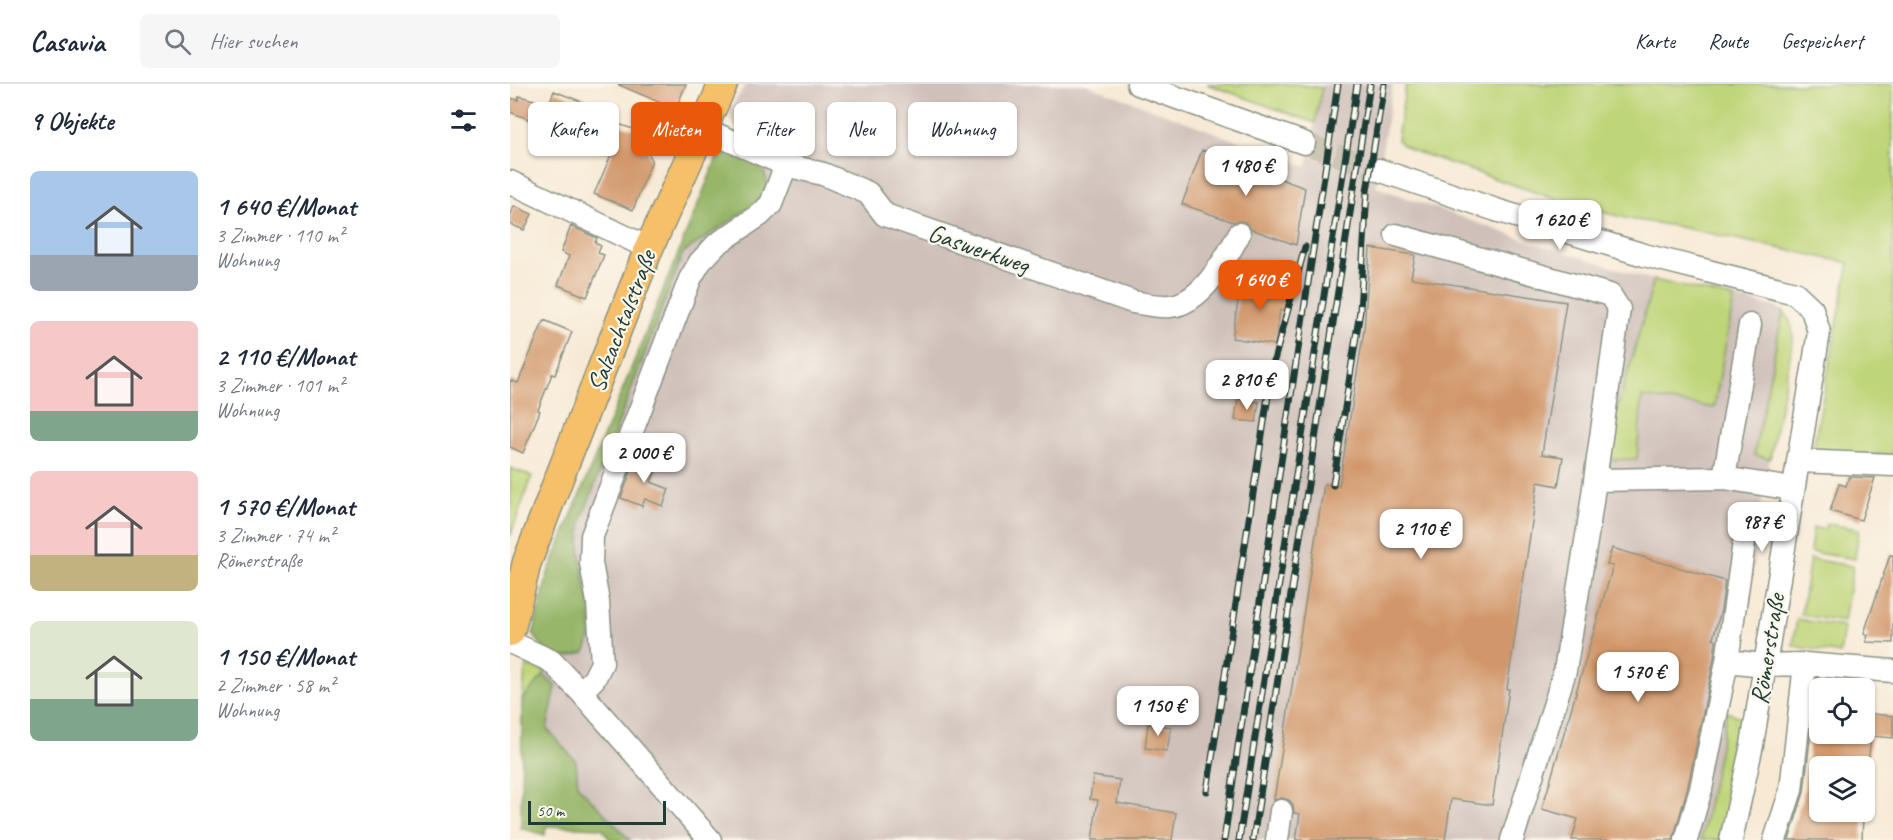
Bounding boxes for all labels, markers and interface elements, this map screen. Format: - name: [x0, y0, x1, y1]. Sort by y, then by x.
- search box: [140, 14, 560, 68]
- text: Casavia: [30, 24, 104, 59]
- icon: search: [161, 25, 194, 58]
- text: Hier suchen: [209, 27, 298, 55]
- text: Karte: [1635, 28, 1675, 54]
- text: Route: [1708, 28, 1748, 54]
- text: Gespeichert: [1781, 28, 1863, 54]
- chip: Kaufen: [528, 102, 619, 156]
- chip: Mieten: [631, 102, 722, 156]
- chip: Filter: [734, 102, 815, 156]
- chip: Neu: [827, 102, 896, 156]
- chip: Wohnung: [908, 102, 1017, 156]
- text: 9 Objekte: [30, 104, 114, 137]
- icon: filters: [447, 104, 480, 137]
- pin: 1 480 €: [1191, 146, 1301, 197]
- text: 1 480 €: [1219, 153, 1273, 178]
- text: 1 640 €/Monat: [216, 190, 356, 223]
- icon: home: [78, 195, 150, 267]
- pin: 1 620 €: [1505, 200, 1615, 251]
- text: 1 620 €: [1532, 207, 1588, 232]
- street label: Gaswerkweg: [924, 216, 1035, 282]
- text: 3 Zimmer · 110 m²: [216, 223, 344, 248]
- street label: Salzachtalstraße: [579, 243, 665, 397]
- text: Wohnung: [216, 248, 279, 273]
- pin: 1 640 €: [1205, 260, 1315, 311]
- text: 1 640 €: [1232, 267, 1288, 292]
- text: 2 110 €/Monat: [216, 340, 355, 373]
- icon: home: [78, 345, 150, 417]
- pin: 2 810 €: [1192, 360, 1302, 411]
- text: 2 810 €: [1220, 367, 1274, 392]
- text: 3 Zimmer · 101 m²: [216, 373, 344, 398]
- text: Wohnung: [216, 398, 279, 423]
- pin: 2 000 €: [589, 433, 699, 484]
- text: 2 000 €: [617, 440, 671, 465]
- text: 1 570 €/Monat: [216, 490, 355, 523]
- icon: home: [78, 495, 150, 567]
- pin: 987 €: [1720, 502, 1804, 553]
- pin: 2 110 €: [1366, 509, 1476, 560]
- text: 987 €: [1742, 509, 1782, 534]
- text: 2 110 €: [1394, 516, 1448, 541]
- text: 3 Zimmer · 74 m²: [216, 523, 335, 548]
- text: Römerstraße: [216, 548, 302, 573]
- street label: Römerstraße: [1742, 589, 1793, 707]
- text: 1 150 €/Monat: [216, 640, 355, 673]
- icon: home: [78, 645, 150, 717]
- pin: 1 570 €: [1583, 652, 1693, 703]
- text: 1 570 €: [1611, 659, 1665, 684]
- text: 2 Zimmer · 58 m²: [216, 673, 335, 698]
- map controls: [1809, 678, 1875, 822]
- button: locate: [1809, 678, 1875, 744]
- pin: 1 150 €: [1103, 686, 1213, 737]
- text: 1 150 €: [1131, 693, 1185, 718]
- text: Wohnung: [216, 698, 279, 723]
- button: layers: [1809, 756, 1875, 822]
- scale bar: [528, 798, 666, 826]
- text: 50 m: [537, 801, 564, 821]

